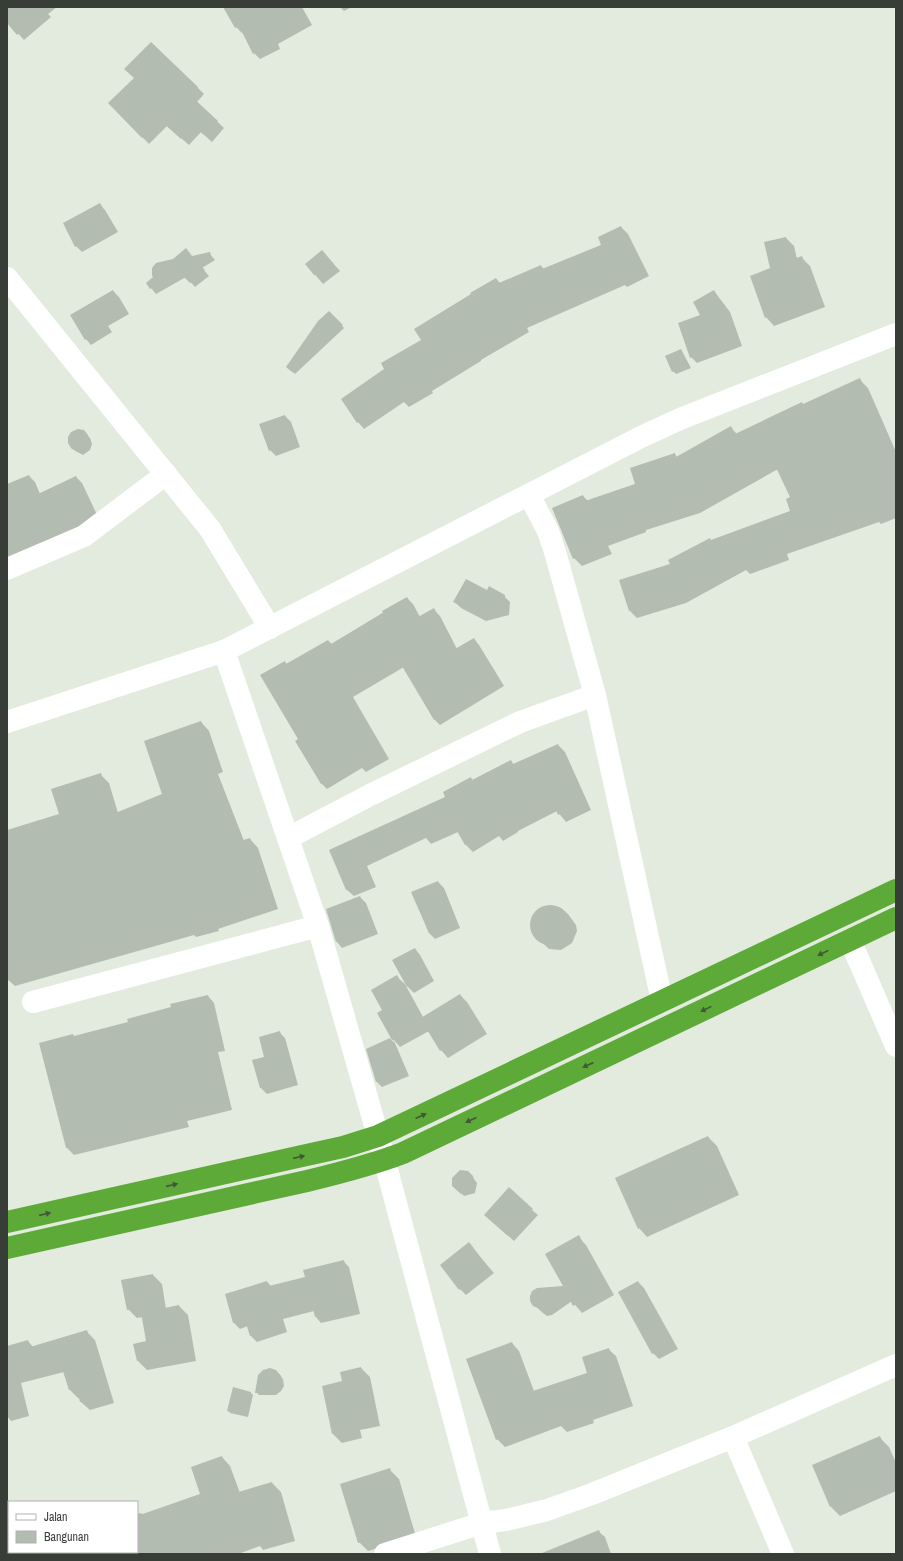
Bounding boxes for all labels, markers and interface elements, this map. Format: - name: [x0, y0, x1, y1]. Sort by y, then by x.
- one-way arrow: [817, 950, 829, 956]
- one-way arrow: [700, 1006, 711, 1012]
- one-way arrow: [583, 1062, 594, 1068]
- one-way arrow: [416, 1113, 427, 1119]
- one-way arrow: [465, 1117, 477, 1123]
- one-way arrow: [293, 1153, 305, 1159]
- one-way arrow: [166, 1182, 178, 1188]
- one-way arrow: [39, 1210, 51, 1216]
- legend: [8, 1501, 138, 1553]
- text: Jalan: [44, 1509, 68, 1525]
- text: Bangunan: [44, 1529, 89, 1545]

